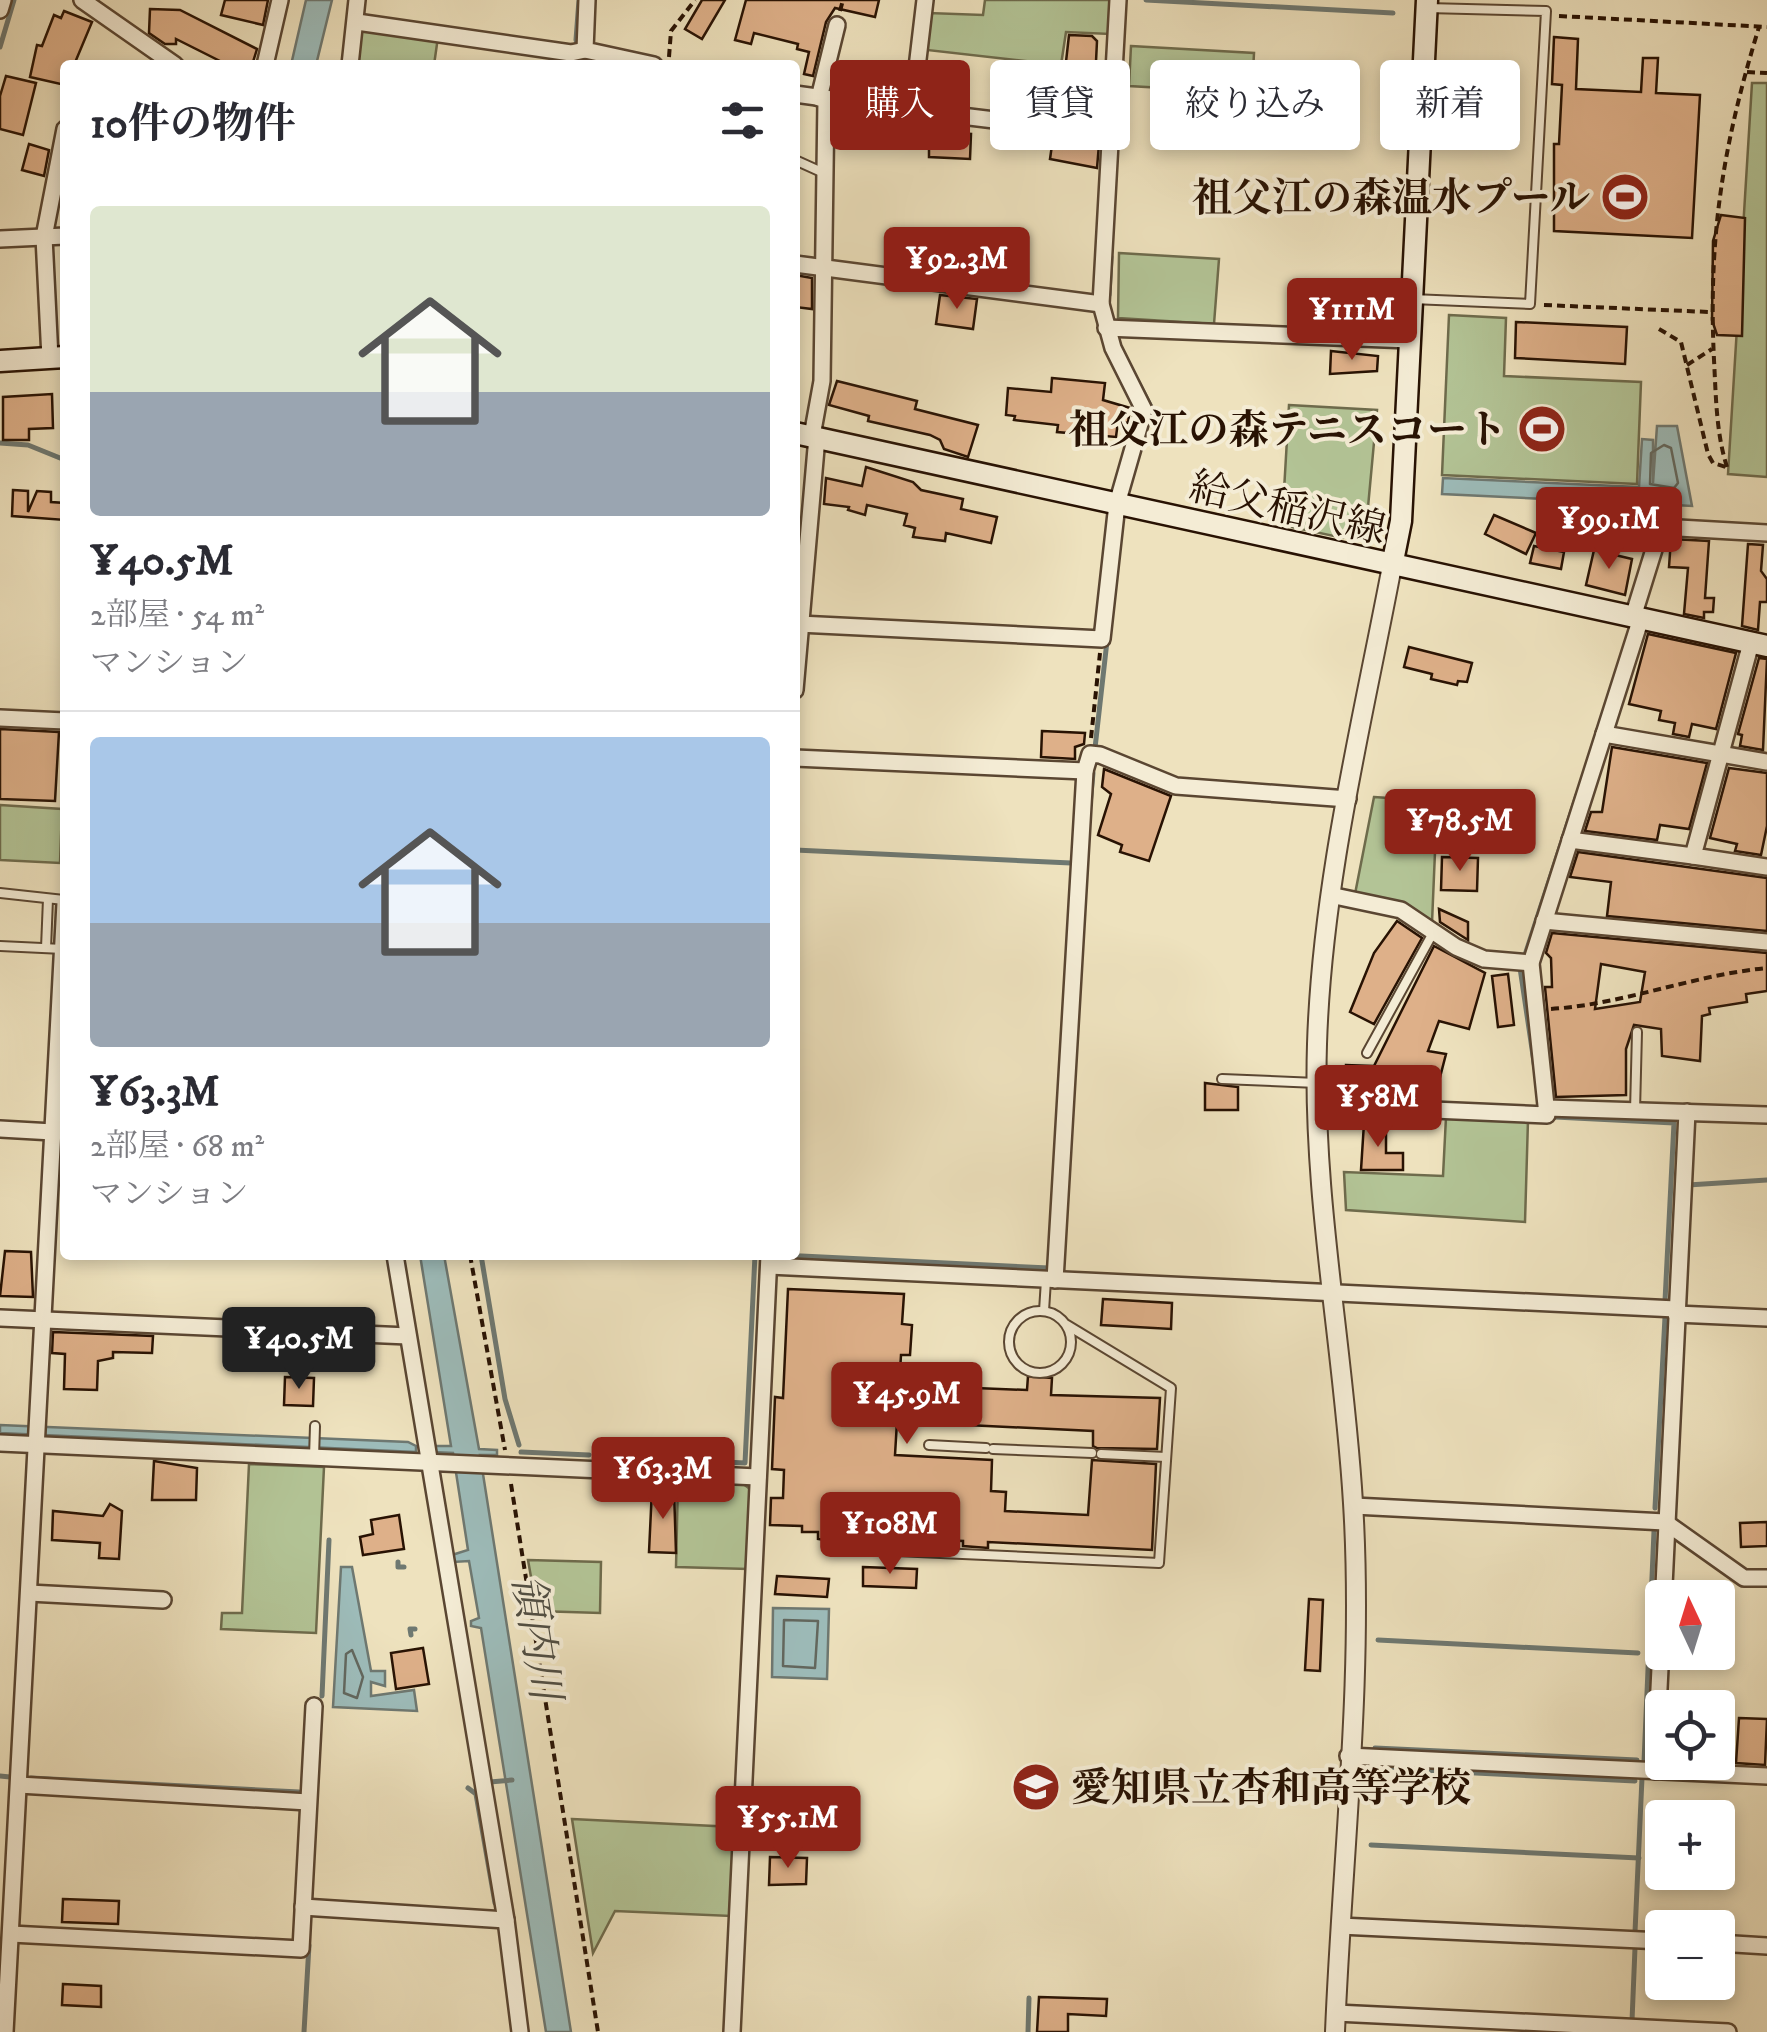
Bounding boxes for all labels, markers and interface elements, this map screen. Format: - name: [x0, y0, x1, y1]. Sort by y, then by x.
- chip: 購入: [830, 60, 970, 150]
- chip: 賃貸: [990, 60, 1130, 150]
- chip: 絞り込み: [1150, 60, 1360, 150]
- chip: 新着: [1380, 60, 1520, 150]
- icon: filters: [715, 93, 770, 148]
- text: 10件の物件: [90, 99, 296, 151]
- sports icon: 祖父江の森温水プール: [1599, 171, 1651, 223]
- place label: 祖父江の森温水プール: [1192, 175, 1590, 225]
- pin: ¥92.3M: [876, 227, 1038, 312]
- text: ¥92.3M: [906, 239, 1008, 279]
- icon: home: [340, 271, 520, 451]
- pin: ¥111M: [1282, 278, 1422, 363]
- text: ¥111M: [1309, 290, 1395, 330]
- sports icon: 祖父江の森テニスコート: [1516, 403, 1568, 455]
- place label: 祖父江の森テニスコート: [1069, 407, 1507, 457]
- street label: 給父稲沢線: [1184, 463, 1390, 557]
- pin: ¥99.1M: [1528, 487, 1690, 572]
- text: ¥99.1M: [1558, 499, 1660, 539]
- text: ¥40.5M: [90, 536, 234, 588]
- text: 2部屋 · 54 m²: [90, 596, 264, 636]
- text: マンション: [90, 644, 249, 684]
- pin: ¥78.5M: [1379, 789, 1541, 874]
- text: ¥78.5M: [1407, 801, 1513, 841]
- icon: home: [340, 802, 520, 982]
- pin: ¥58M: [1319, 1065, 1437, 1150]
- text: ¥63.3M: [90, 1067, 220, 1119]
- text: ¥58M: [1337, 1077, 1419, 1117]
- text: 2部屋 · 68 m²: [90, 1127, 264, 1167]
- text: マンション: [90, 1175, 249, 1215]
- pin: ¥40.5M: [218, 1307, 380, 1392]
- text: ¥40.5M: [244, 1319, 354, 1359]
- pin: ¥45.9M: [826, 1362, 988, 1447]
- text: ¥45.9M: [853, 1374, 961, 1414]
- pin: ¥63.3M: [582, 1437, 744, 1522]
- text: ¥63.3M: [614, 1449, 712, 1489]
- pin: ¥108M: [820, 1492, 960, 1577]
- text: ¥108M: [842, 1504, 938, 1544]
- water label: 領内川: [500, 1571, 571, 1708]
- north arrow: [1645, 1580, 1735, 1670]
- map controls: [1645, 1580, 1735, 2000]
- button: locate: [1645, 1690, 1735, 1780]
- school or university icon: 愛知県立杏和高等学校: [1010, 1761, 1062, 1813]
- place label: 愛知県立杏和高等学校: [1071, 1765, 1471, 1815]
- pin: ¥55.1M: [707, 1786, 869, 1871]
- text: ¥55.1M: [738, 1798, 838, 1838]
- button: +: [1645, 1800, 1735, 1890]
- button: −: [1645, 1910, 1735, 2000]

